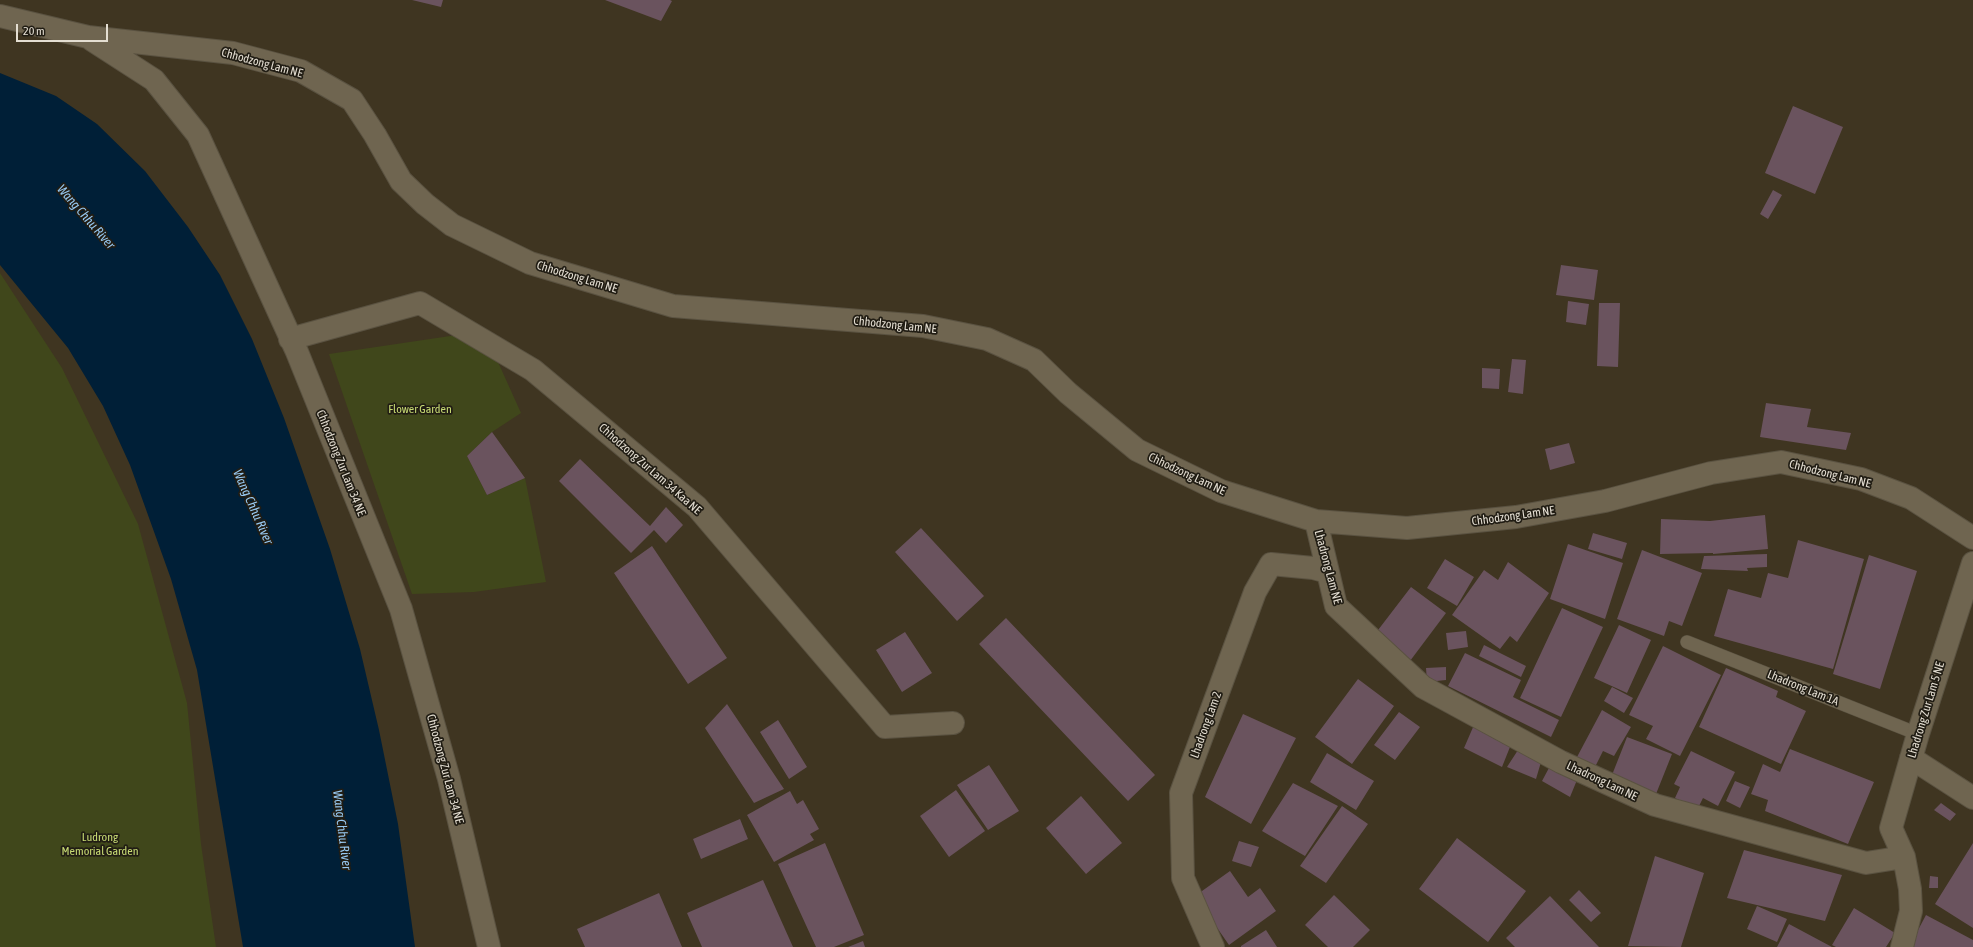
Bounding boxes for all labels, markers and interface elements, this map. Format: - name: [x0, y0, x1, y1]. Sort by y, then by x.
- scale bar: [18, 16, 110, 42]
- text: 20 m: [23, 24, 45, 38]
- street label: Chhodzong Lam NE: [220, 45, 304, 81]
- water label: Wang Chhu River: [54, 182, 118, 252]
- street label: Chhodzong Lam NE: [535, 258, 619, 296]
- street label: Chhodzong Lam NE: [853, 313, 937, 337]
- park label: Flower Garden: [388, 402, 452, 416]
- street label: Chhodzong Zur Lam 34 NE: [313, 408, 369, 518]
- street label: Chhodzong Zur Lam 34 Kaa NE: [596, 421, 704, 517]
- street label: Chhodzong Lam NE: [1146, 450, 1228, 498]
- street label: Chhodzong Lam NE: [1788, 457, 1872, 491]
- water label: Wang Chhu River: [230, 467, 276, 547]
- street label: Chhodzong Lam NE: [1471, 503, 1555, 529]
- street label: Lhadrong Lam NE: [1311, 528, 1345, 606]
- street label: Lhadrong Zur Lam 5 NE: [1905, 660, 1947, 760]
- street label: Lhadrong Lam 1A: [1765, 667, 1841, 709]
- street label: Lhadrong Lam 2: [1187, 690, 1225, 760]
- street label: Chhodzong Zur Lam 34 NE: [423, 713, 467, 825]
- street label: Lhadrong Lam NE: [1564, 758, 1640, 804]
- water label: Wang Chhu River: [329, 789, 355, 871]
- park label: Ludrong Memorial Garden: [62, 830, 138, 858]

